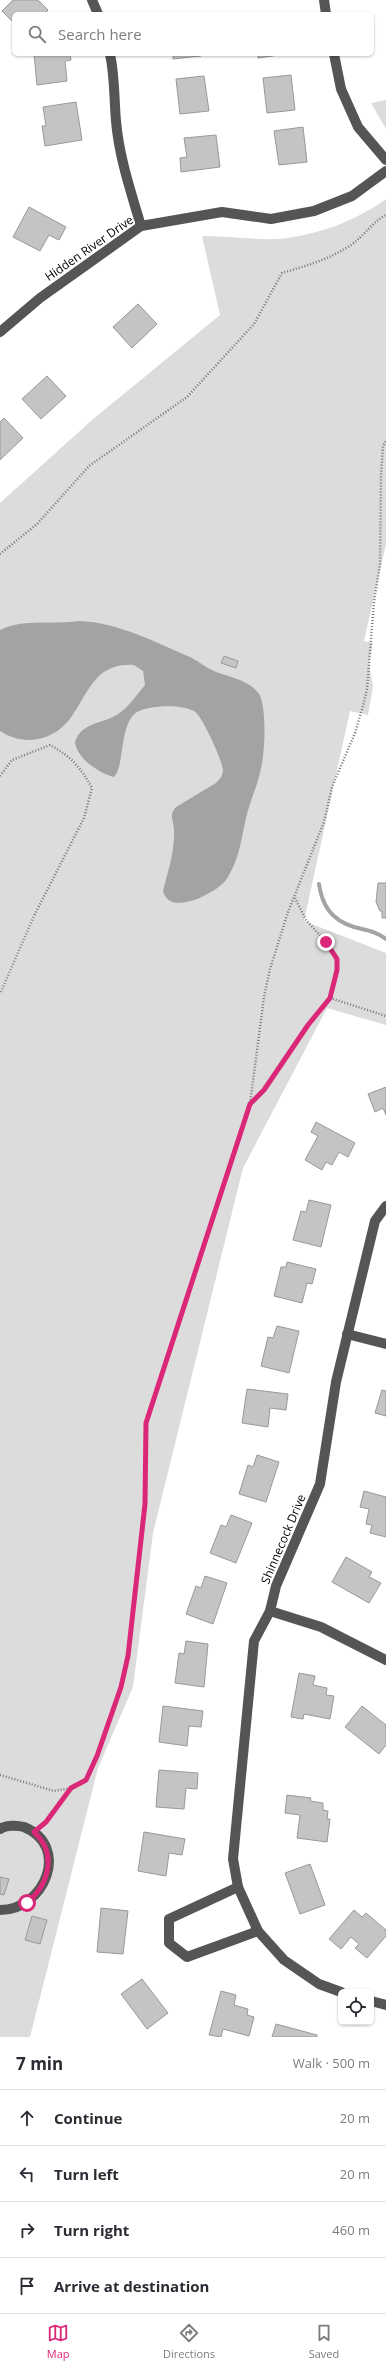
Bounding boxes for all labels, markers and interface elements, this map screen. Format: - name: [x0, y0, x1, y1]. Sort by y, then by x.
- search box: [12, 12, 374, 56]
- icon: search: [26, 23, 48, 45]
- text: Search here: [58, 24, 142, 44]
- street label: Hidden River Drive: [41, 211, 137, 285]
- route end: [317, 933, 335, 951]
- street label: Shinnecock Drive: [256, 1491, 310, 1586]
- route start: [18, 1894, 36, 1912]
- map controls: [338, 1989, 374, 2025]
- button: locate: [338, 1989, 374, 2025]
- text: 7 min: [16, 2052, 63, 2075]
- text: Walk · 500 m: [293, 2054, 370, 2072]
- icon: ahead: [16, 2107, 38, 2129]
- text: Continue: [54, 2108, 122, 2128]
- text: 20 m: [340, 2109, 370, 2127]
- icon: left: [16, 2163, 38, 2185]
- text: Turn left: [54, 2164, 119, 2184]
- text: 20 m: [340, 2165, 370, 2183]
- icon: right: [16, 2219, 38, 2241]
- text: Turn right: [54, 2220, 129, 2240]
- text: 460 m: [332, 2221, 370, 2239]
- icon: arrive: [16, 2275, 38, 2297]
- text: Arrive at destination: [54, 2276, 209, 2296]
- tab: Map: [47, 2322, 70, 2361]
- tab: Directions: [163, 2322, 215, 2361]
- tab: Saved: [309, 2322, 339, 2361]

